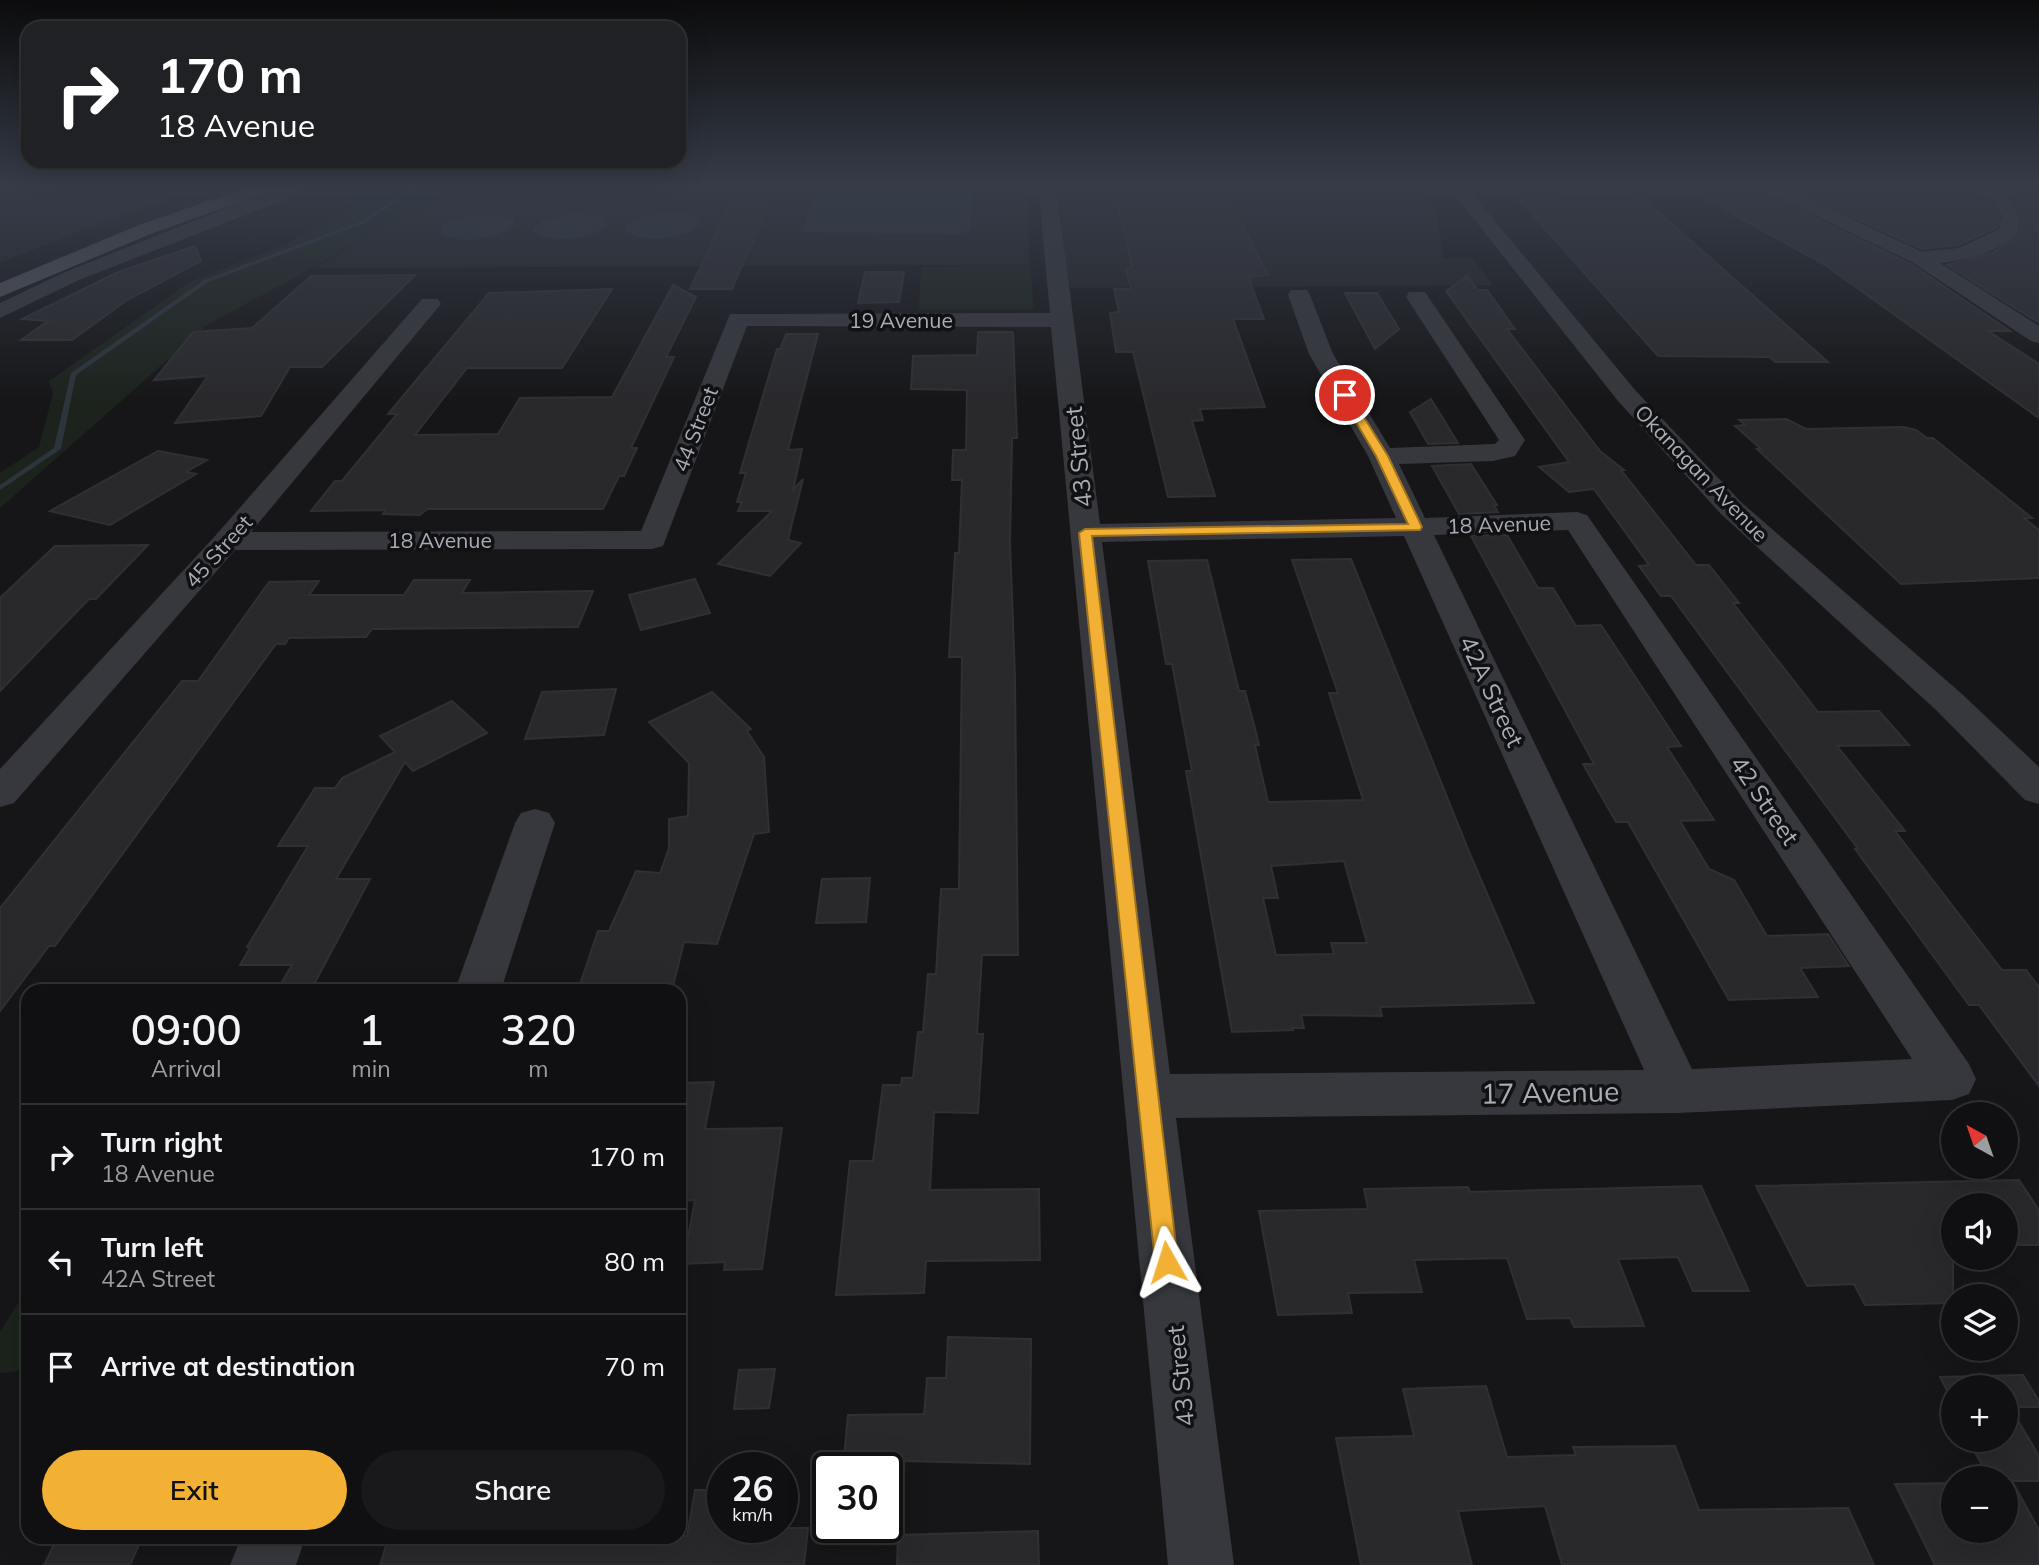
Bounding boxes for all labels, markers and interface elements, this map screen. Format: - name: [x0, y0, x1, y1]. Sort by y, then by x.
- text: 170 m: [157, 44, 303, 105]
- icon: right: [42, 49, 133, 140]
- text: 18 Avenue: [157, 105, 315, 145]
- street label: 19 Avenue: [849, 307, 953, 333]
- pin: [1315, 365, 1375, 425]
- icon: arrive: [1326, 376, 1364, 414]
- street label: 44 Street: [667, 383, 723, 475]
- street label: Okanagan Avenue: [1630, 399, 1774, 547]
- street label: 43 Street: [1058, 405, 1098, 509]
- street label: 45 Street: [179, 509, 257, 593]
- street label: 18 Avenue: [1447, 509, 1551, 539]
- street label: 18 Avenue: [388, 527, 492, 553]
- street label: 42A Street: [1453, 631, 1531, 751]
- street label: 42 Street: [1724, 750, 1806, 850]
- text: 09:00: [131, 1003, 242, 1056]
- text: 1: [358, 1003, 384, 1056]
- text: 320: [501, 1003, 576, 1056]
- text: Arrival: [151, 1054, 221, 1083]
- text: min: [351, 1054, 391, 1083]
- text: m: [528, 1054, 548, 1083]
- street label: 17 Avenue: [1480, 1073, 1620, 1111]
- north arrow: [1941, 1102, 2018, 1180]
- map controls: [1941, 1102, 2018, 1543]
- text: Turn right: [101, 1126, 222, 1159]
- icon: right: [42, 1138, 80, 1176]
- text: 170 m: [589, 1140, 665, 1173]
- text: 18 Avenue: [101, 1159, 215, 1188]
- button: sound: [1941, 1193, 2018, 1270]
- position arrow: [1130, 1225, 1204, 1299]
- text: Turn left: [101, 1231, 203, 1264]
- icon: left: [42, 1243, 80, 1281]
- text: 80 m: [604, 1245, 665, 1278]
- text: 42A Street: [101, 1264, 215, 1293]
- button: layers: [1941, 1284, 2018, 1361]
- street label: 43 Street: [1160, 1324, 1200, 1428]
- icon: arrive: [42, 1348, 80, 1386]
- text: Arrive at destination: [101, 1350, 356, 1383]
- text: 70 m: [604, 1350, 665, 1383]
- button: +: [1941, 1375, 2018, 1452]
- button: Exit: [42, 1450, 347, 1530]
- button: Share: [361, 1450, 665, 1530]
- speed limit sign: 30: [812, 1452, 903, 1543]
- text: 26: [731, 1466, 774, 1510]
- button: −: [1941, 1466, 2018, 1543]
- text: km/h: [732, 1503, 773, 1526]

